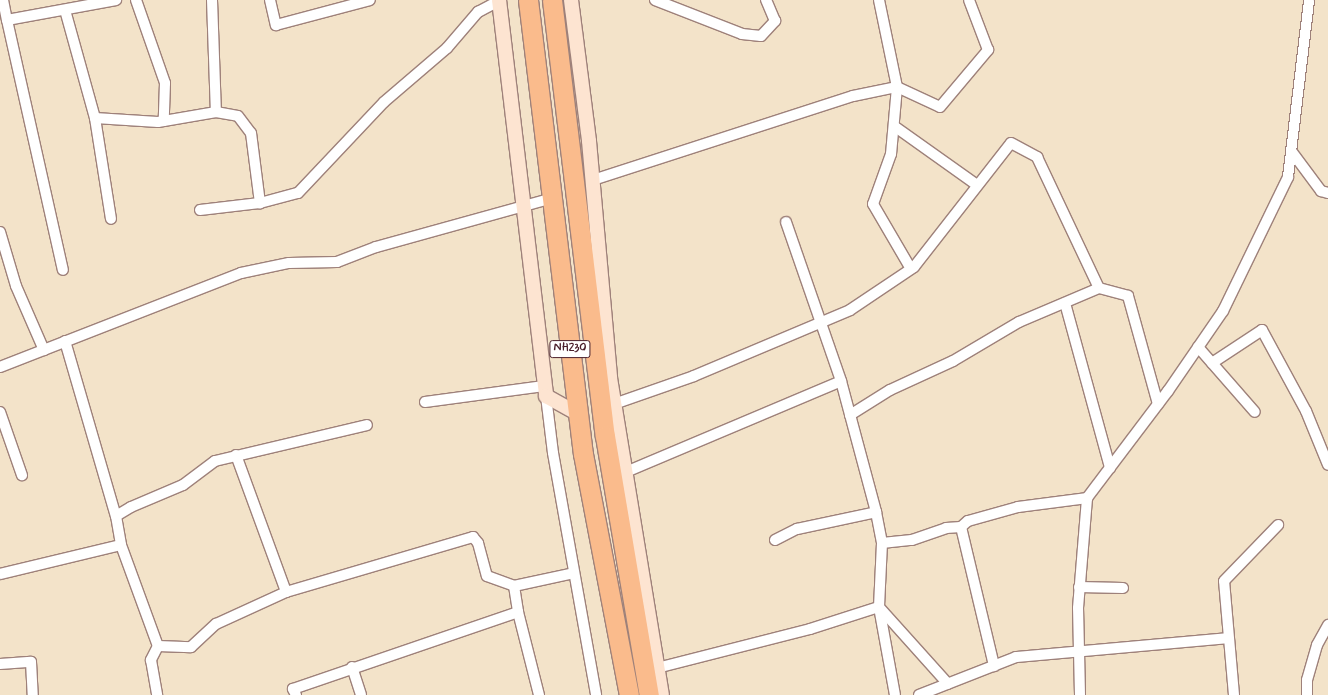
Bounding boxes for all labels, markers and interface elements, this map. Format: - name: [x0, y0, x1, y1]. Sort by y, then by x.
- road number: NH230: [549, 339, 591, 359]

